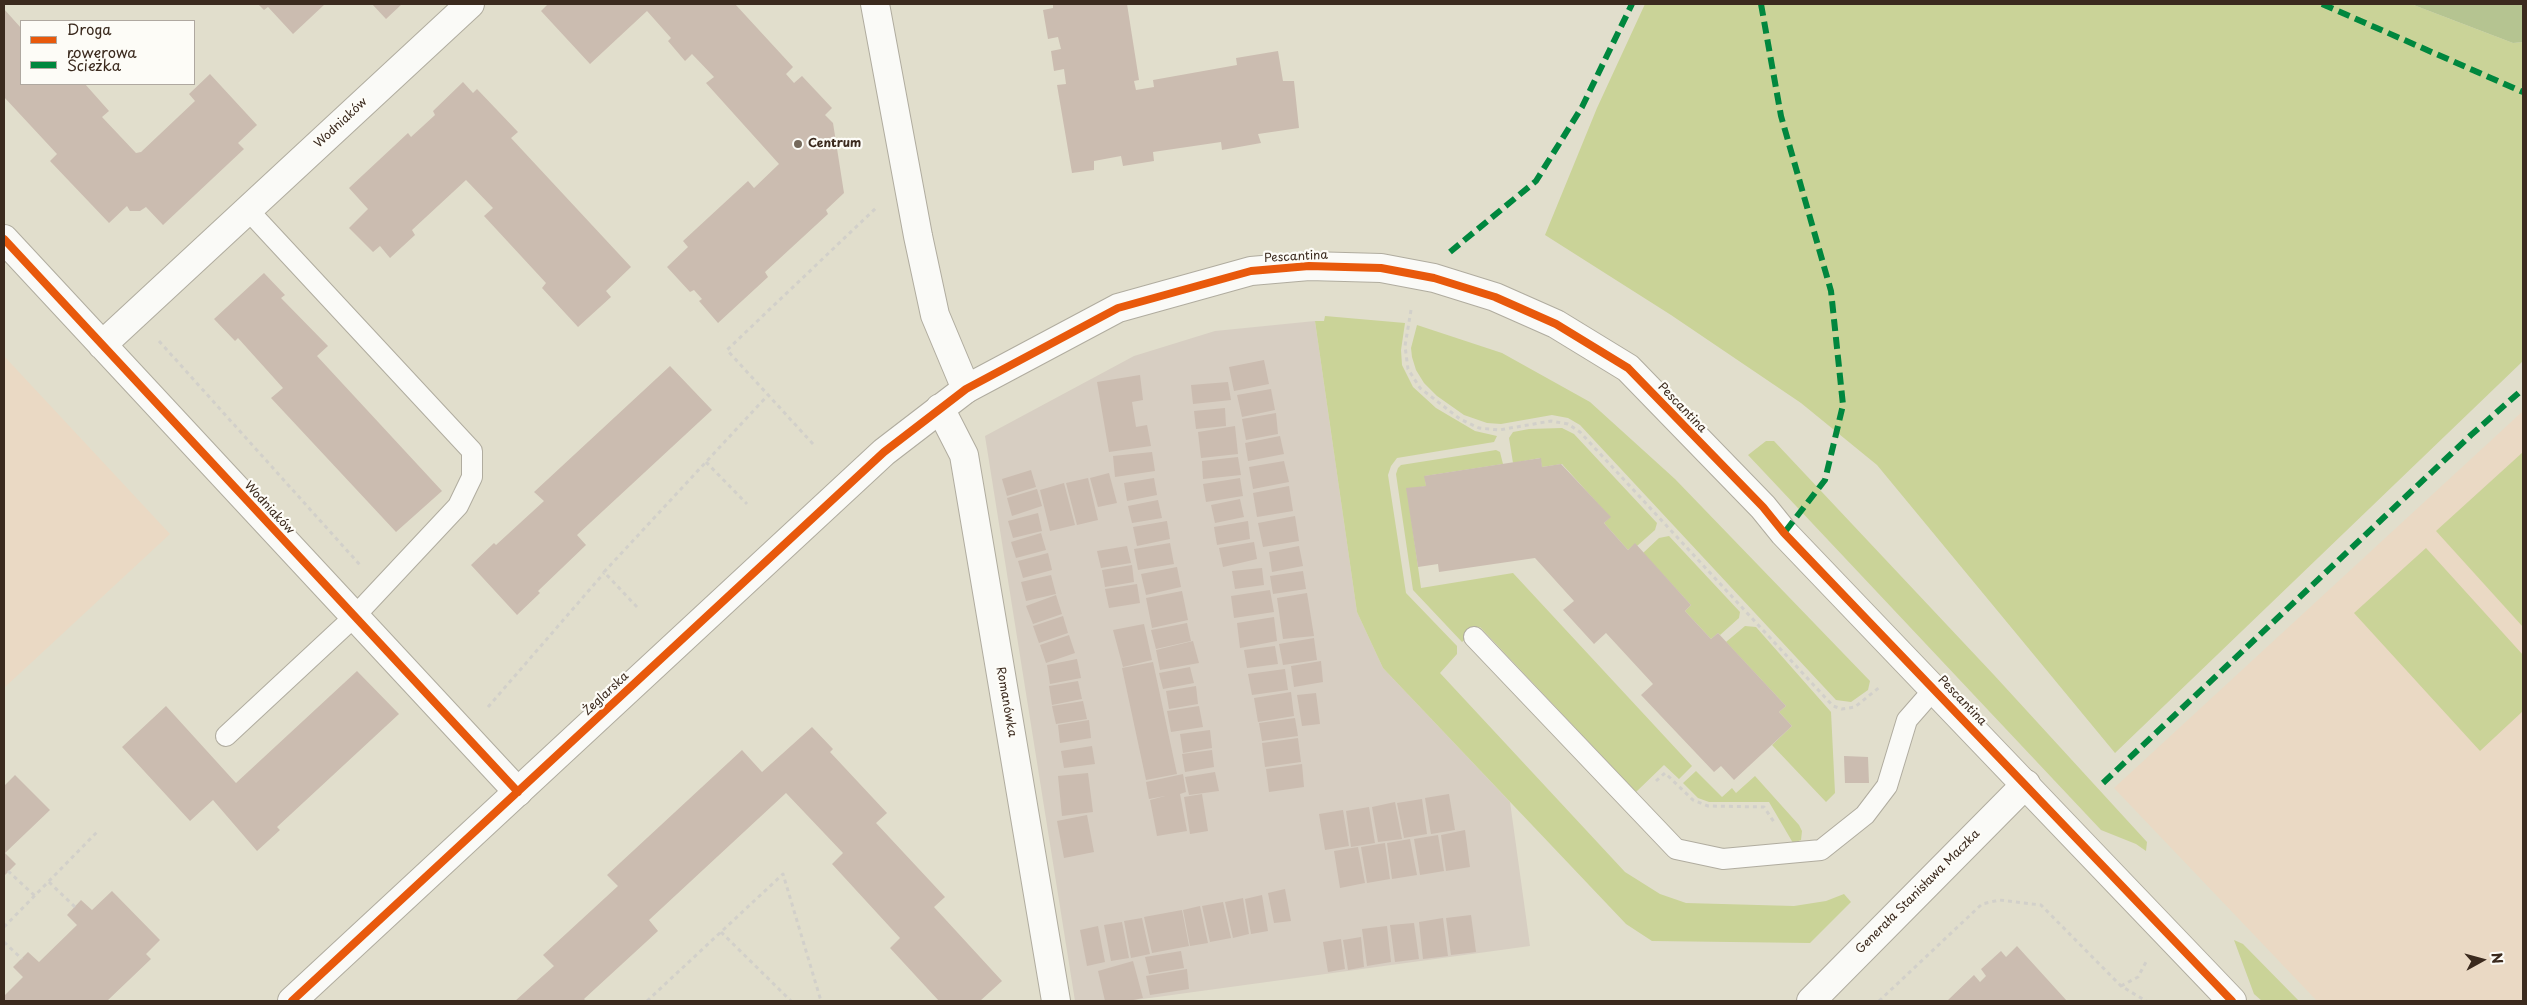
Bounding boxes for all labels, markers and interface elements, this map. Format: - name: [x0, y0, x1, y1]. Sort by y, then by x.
- text: Droga rowerowa: [67, 17, 137, 63]
- legend: [20, 20, 195, 85]
- text: Ścieżka: [67, 53, 121, 76]
- street label: Wodniaków: [312, 95, 370, 151]
- place label: Centrum: [808, 137, 861, 151]
- marker: Centrum: [792, 138, 804, 150]
- street label: Pescantina: [1264, 248, 1328, 266]
- street label: Pescantina: [1655, 380, 1709, 436]
- street label: Wodniaków: [241, 479, 297, 537]
- street label: Romanówka: [993, 666, 1019, 738]
- street label: Żeglarska: [580, 669, 632, 719]
- street label: Pescantina: [1935, 673, 1989, 729]
- street label: Generała Stanisława Maczka: [1853, 827, 1983, 957]
- north arrow: [2457, 935, 2507, 985]
- text: N: [2486, 951, 2508, 965]

